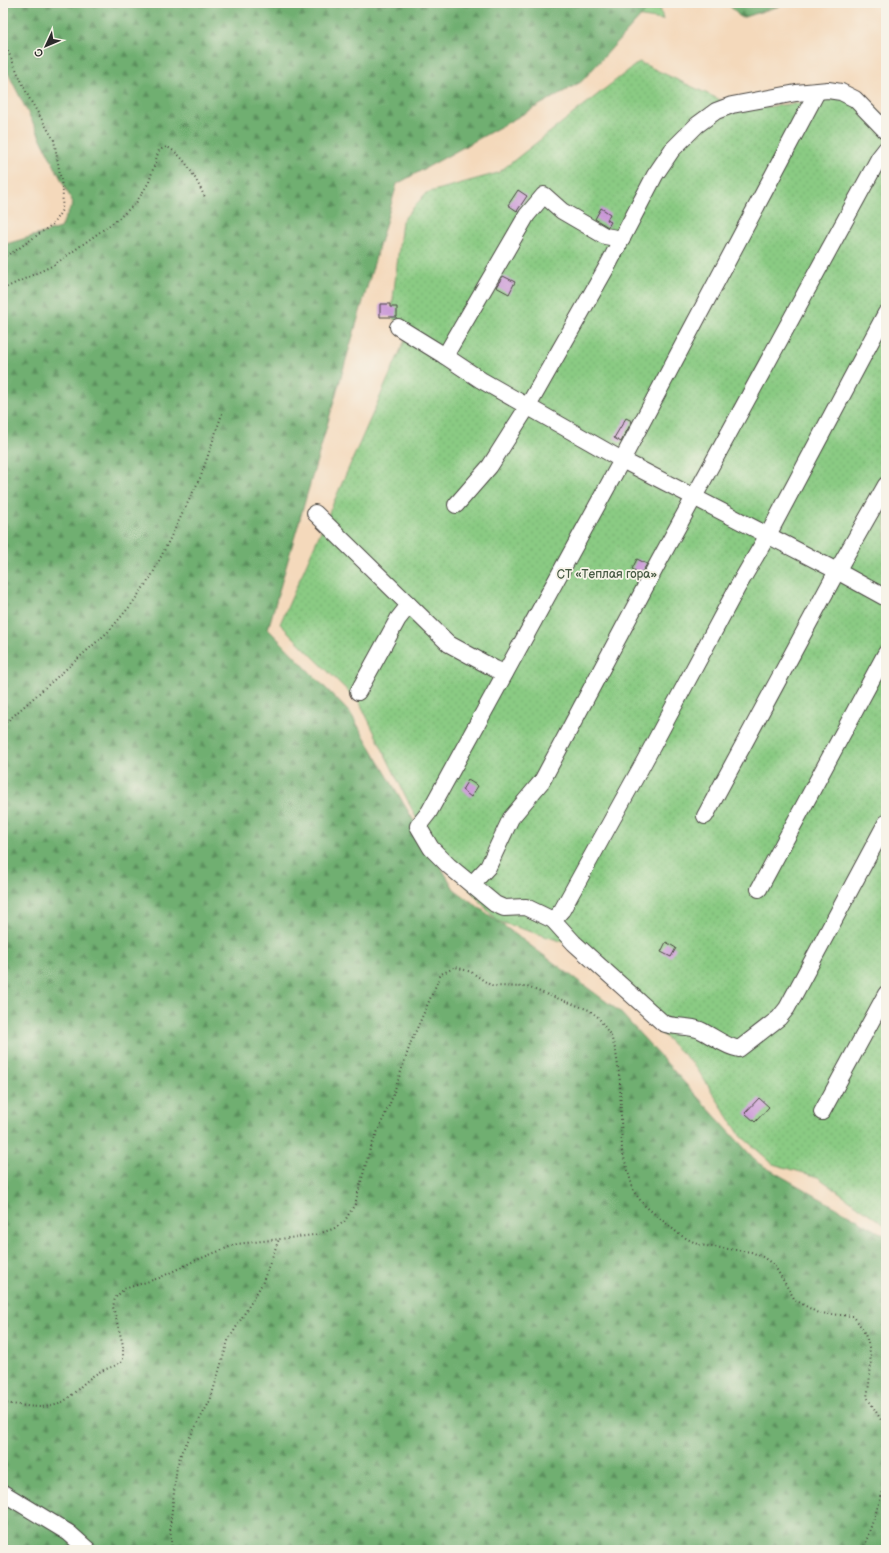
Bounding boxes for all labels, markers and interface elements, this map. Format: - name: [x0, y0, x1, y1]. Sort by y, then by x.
- north arrow: [26, 26, 66, 66]
- text: С: [32, 45, 47, 60]
- park label: СТ «Теплая гора»: [557, 567, 657, 582]

